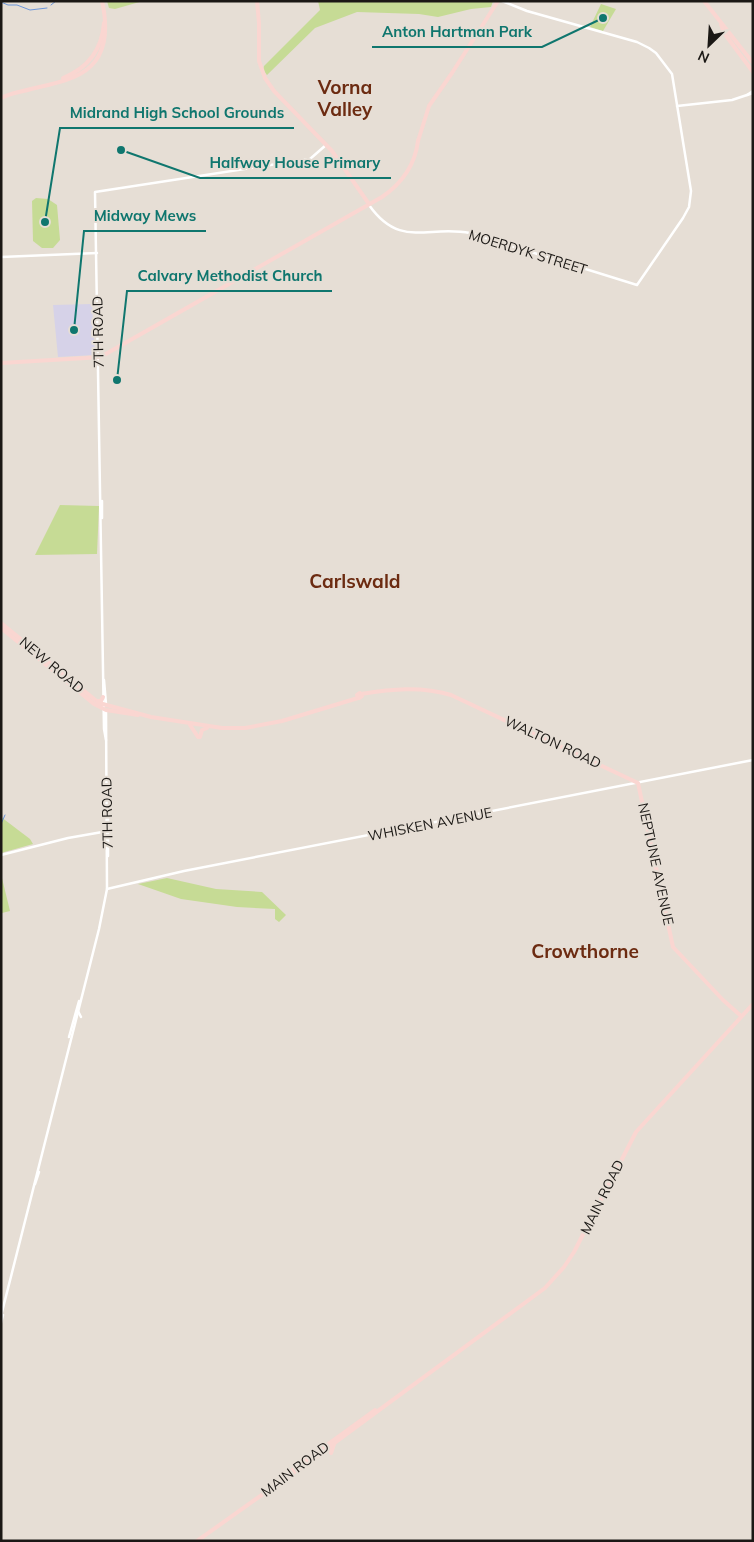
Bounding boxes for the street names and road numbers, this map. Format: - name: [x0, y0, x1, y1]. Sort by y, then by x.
- street label: MOERDYK STREET: [466, 225, 590, 279]
- street label: 7TH ROAD: [88, 296, 108, 368]
- street label: NEW ROAD: [16, 633, 88, 697]
- street label: WALTON ROAD: [502, 712, 604, 772]
- street label: 7TH ROAD: [97, 777, 117, 849]
- street label: NEPTUNE AVENUE: [634, 801, 678, 927]
- street label: WHISKEN AVENUE: [366, 803, 494, 845]
- street label: MAIN ROAD: [576, 1157, 628, 1237]
- street label: MAIN ROAD: [257, 1437, 333, 1501]

